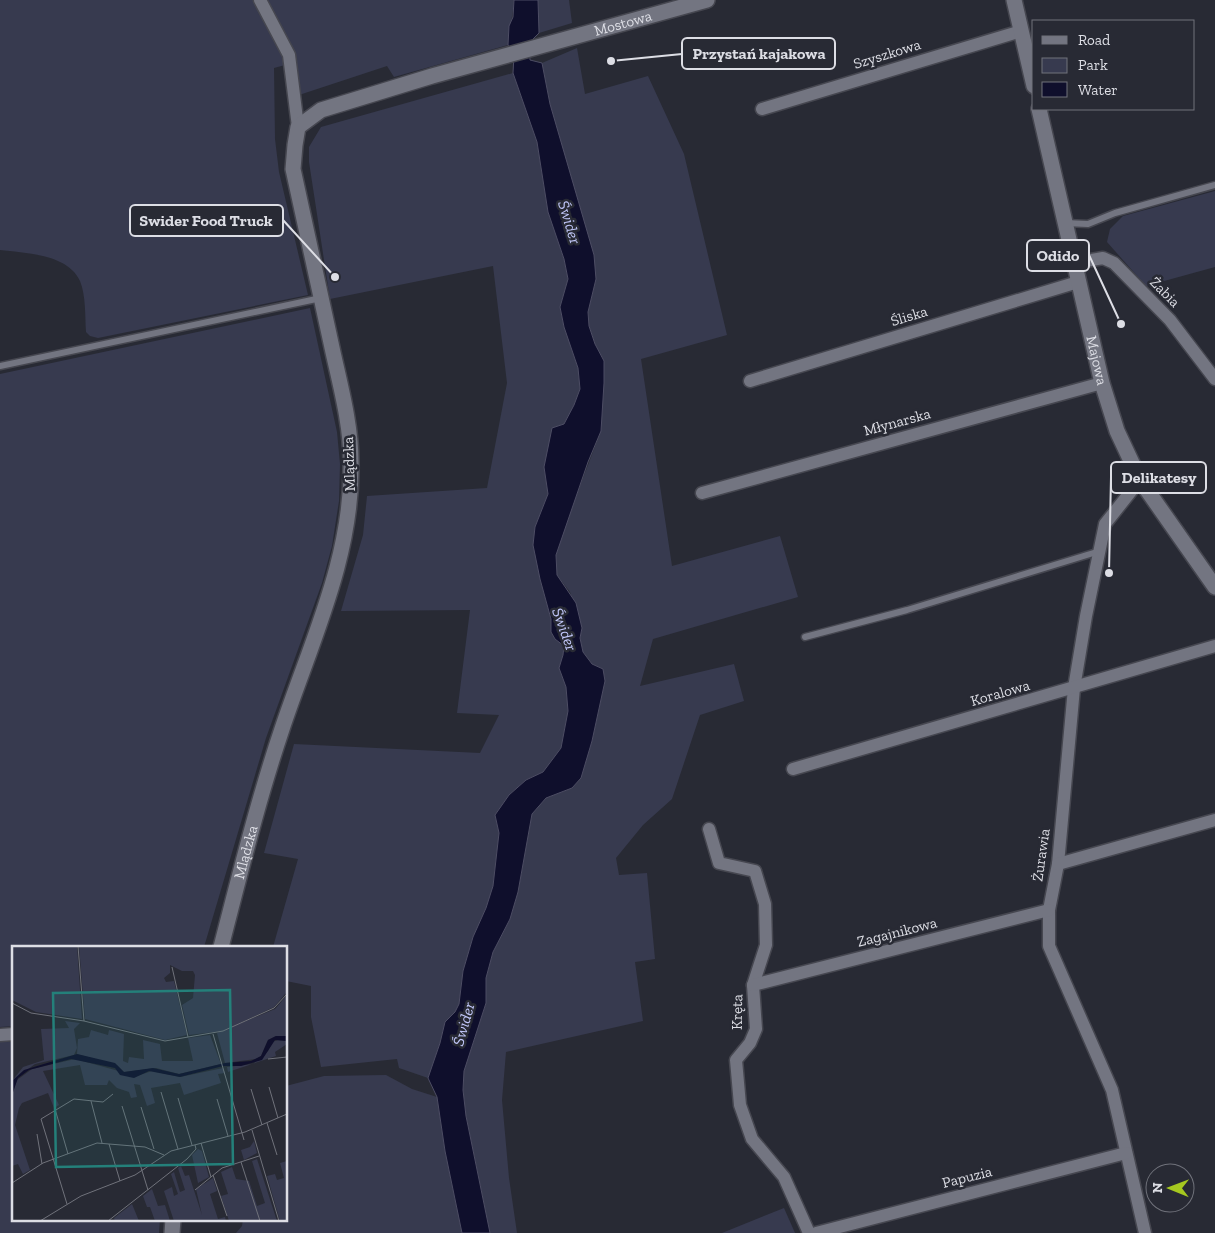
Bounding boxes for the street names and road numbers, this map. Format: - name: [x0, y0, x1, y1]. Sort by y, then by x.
- street label: Mostowa: [592, 7, 654, 40]
- street label: Szyszkowa: [851, 35, 923, 73]
- street label: Żabia: [1146, 273, 1184, 311]
- street label: Śliska: [888, 302, 930, 330]
- street label: Majowa: [1082, 334, 1111, 387]
- street label: Młynarska: [862, 404, 932, 440]
- street label: Mlądzka: [339, 436, 359, 492]
- street label: Koralowa: [968, 676, 1032, 710]
- street label: Mlądzka: [230, 823, 261, 881]
- street label: Żurawia: [1028, 827, 1054, 883]
- street label: Zagajnikowa: [855, 913, 939, 951]
- street label: Kręta: [728, 994, 746, 1030]
- street label: Papuzia: [940, 1162, 994, 1192]

